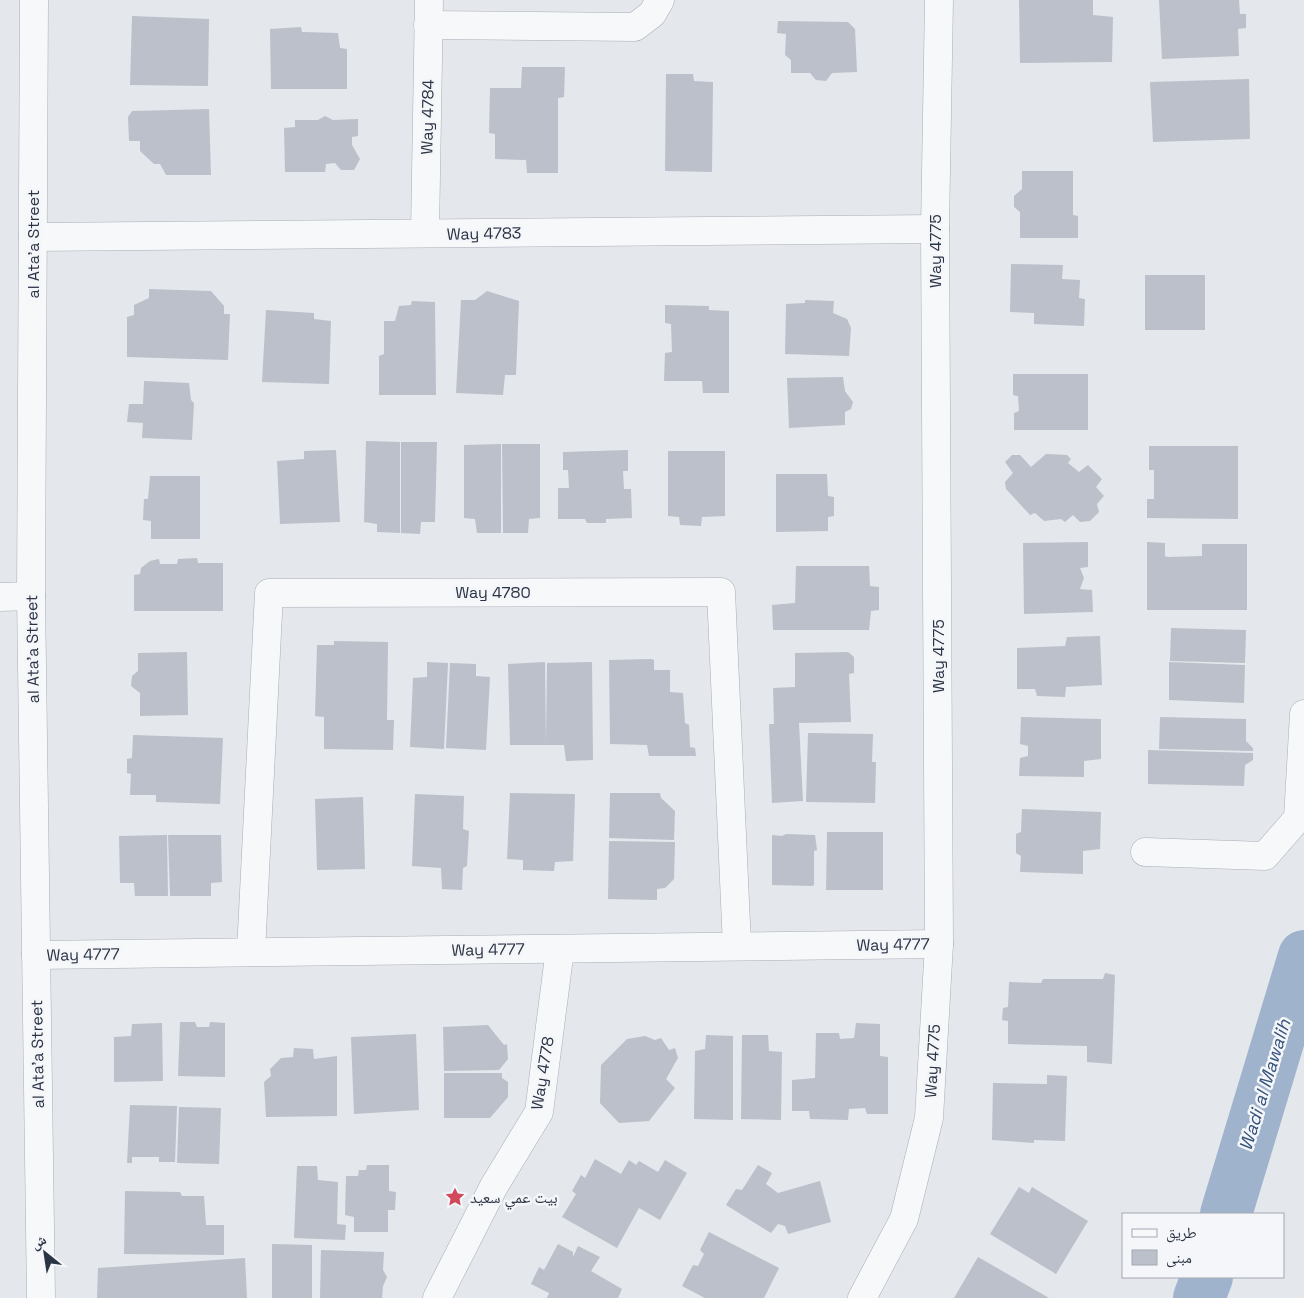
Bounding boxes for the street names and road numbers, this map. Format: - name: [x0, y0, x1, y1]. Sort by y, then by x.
- street label: Way 4784: [416, 79, 439, 155]
- street label: al Ata'a Street: [23, 190, 44, 298]
- street label: Way 4775: [925, 214, 946, 288]
- street label: Way 4783: [446, 222, 522, 245]
- street label: Way 4780: [455, 582, 531, 603]
- street label: al Ata'a Street: [21, 594, 44, 704]
- street label: Way 4775: [928, 619, 949, 693]
- street label: Way 4777: [856, 933, 930, 956]
- street label: Way 4777: [451, 938, 525, 961]
- street label: Way 4777: [46, 943, 120, 966]
- street label: al Ata'a Street: [26, 999, 49, 1109]
- street label: Way 4775: [920, 1024, 945, 1098]
- street label: Way 4778: [526, 1035, 559, 1111]

